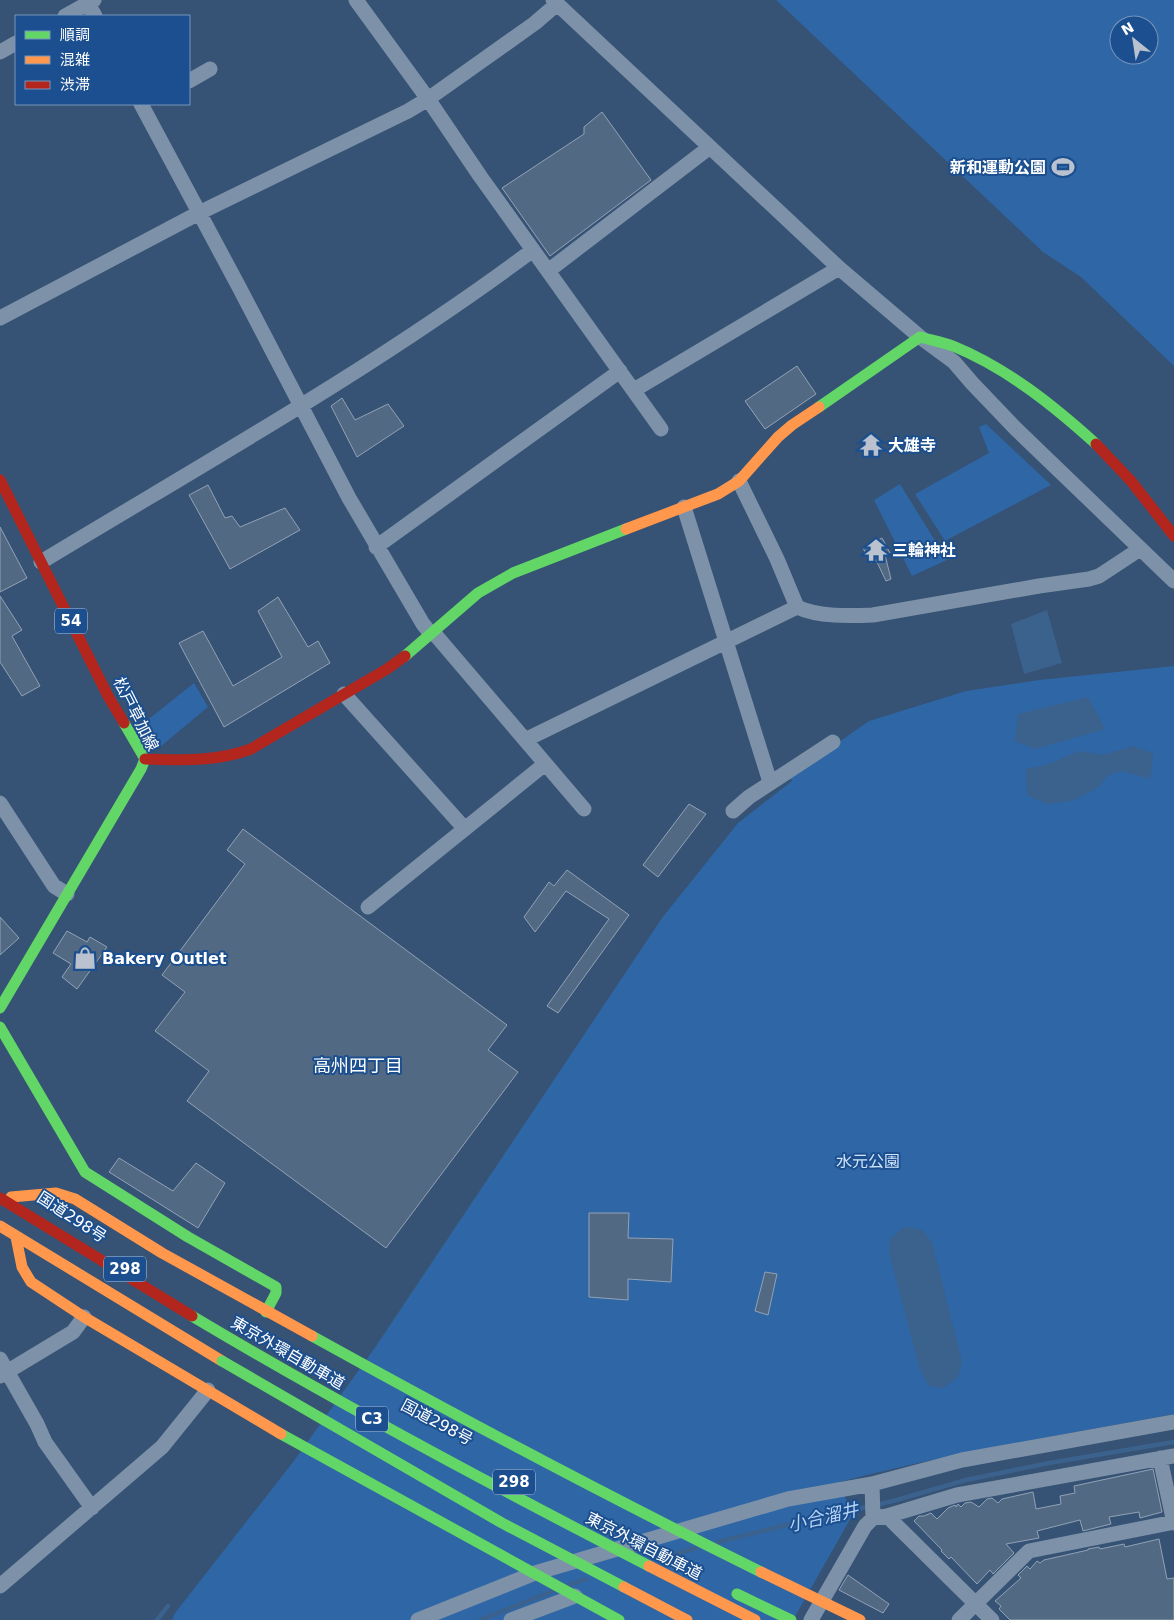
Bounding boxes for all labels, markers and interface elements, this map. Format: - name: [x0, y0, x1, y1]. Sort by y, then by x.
- legend: [15, 15, 190, 105]
- north arrow: [1109, 15, 1159, 65]
- text: N: [1118, 19, 1137, 39]
- text: 順調: [60, 26, 90, 44]
- text: 混雑: [60, 51, 90, 69]
- text: 渋滞: [60, 76, 90, 94]
- sports icon: 新和運動公園: [1050, 154, 1076, 180]
- place label: 新和運動公園: [950, 158, 1046, 177]
- temple icon: 大雄寺: [858, 432, 884, 458]
- place label: 大雄寺: [888, 436, 936, 455]
- temple icon: 三輪神社: [863, 537, 889, 563]
- place label: 三輪神社: [892, 541, 956, 560]
- road number: 54: [55, 608, 87, 634]
- street label: 松戸草加線: [109, 674, 163, 754]
- shop icon: Bakery Outlet: [72, 945, 98, 971]
- place label: Bakery Outlet: [102, 949, 227, 968]
- district label: 高州四丁目: [313, 1055, 403, 1076]
- park label: 水元公園: [836, 1152, 900, 1171]
- street label: 国道298号: [34, 1188, 110, 1246]
- road number: 298: [104, 1256, 146, 1282]
- street label: 東京外環自動車道: [228, 1313, 348, 1393]
- street label: 国道298号: [398, 1395, 476, 1449]
- road number: C3: [356, 1406, 388, 1432]
- road number: 298: [493, 1470, 535, 1494]
- water label: 小合溜井: [786, 1498, 862, 1535]
- street label: 東京外環自動車道: [583, 1508, 705, 1584]

